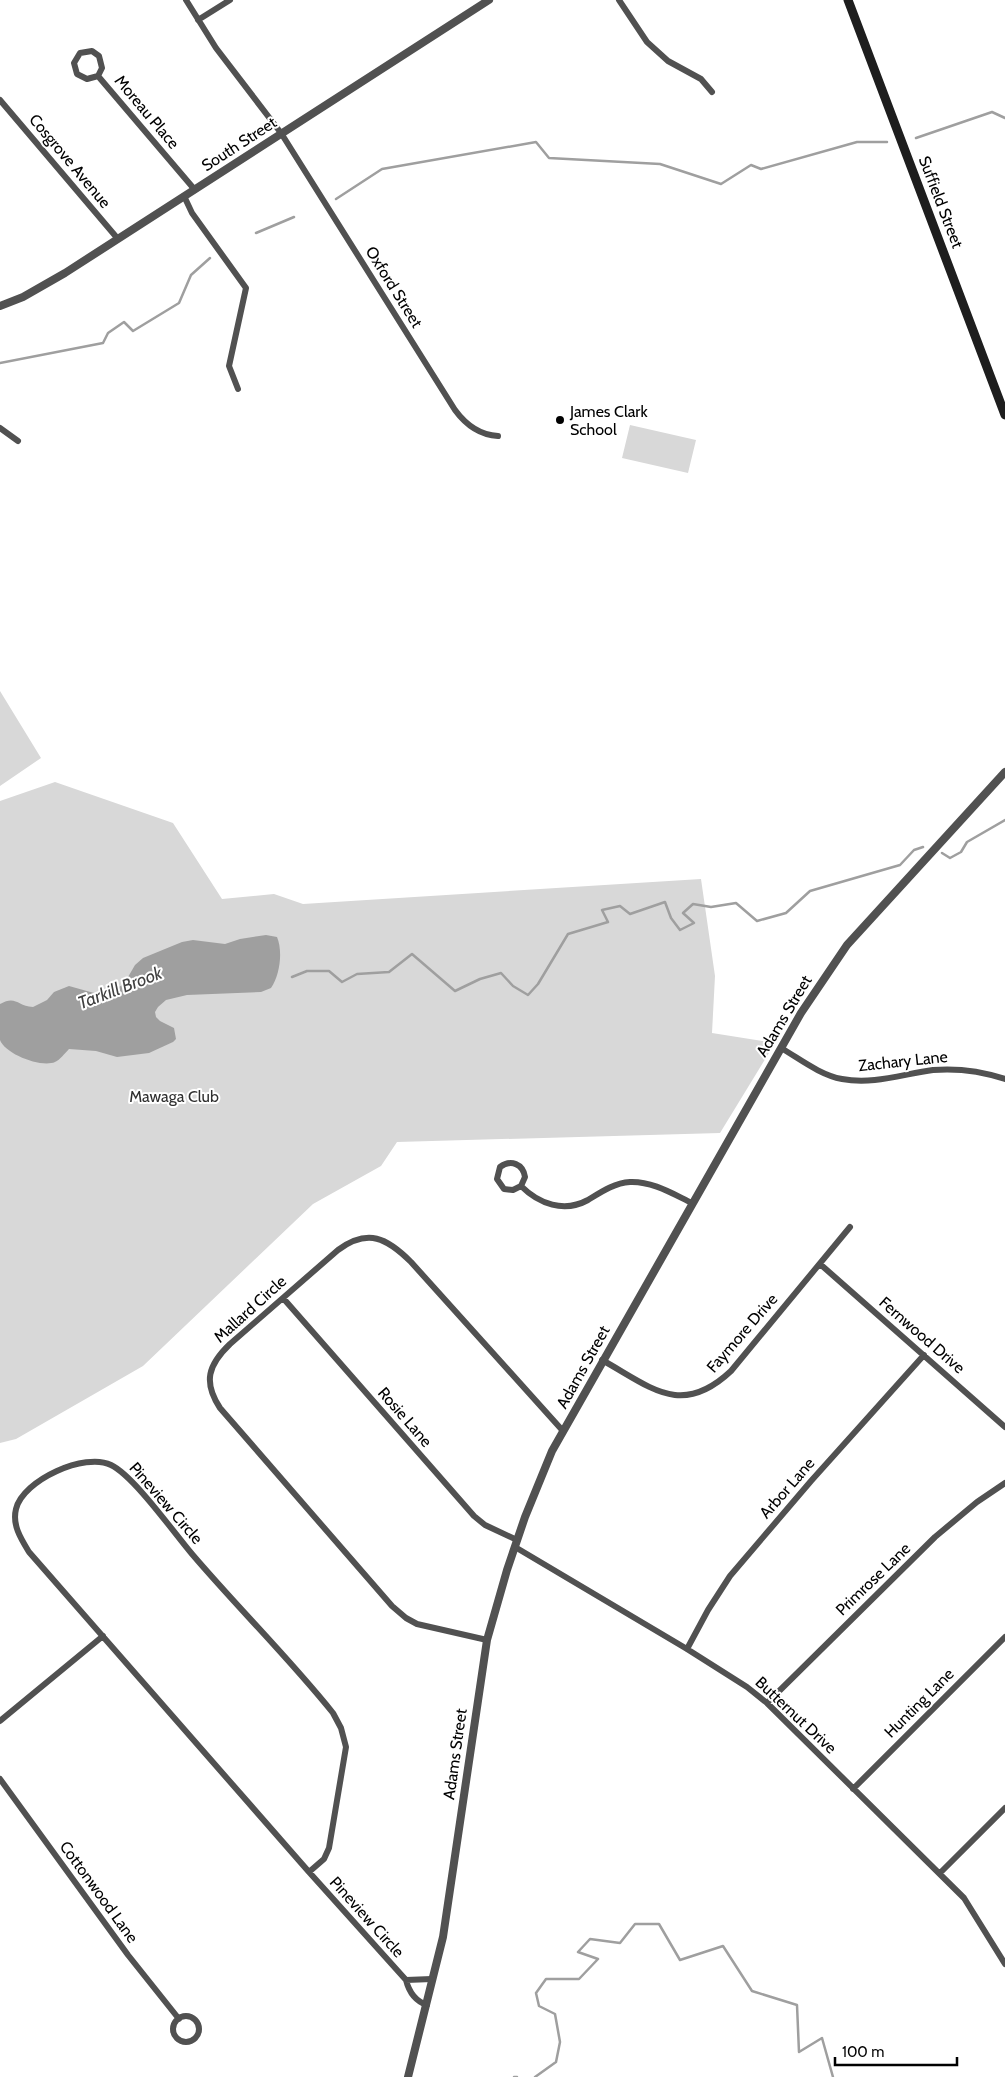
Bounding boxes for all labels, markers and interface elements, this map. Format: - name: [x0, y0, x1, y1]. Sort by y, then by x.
- street label: Moreau Place: [111, 71, 183, 153]
- street label: Cosgrove Avenue: [25, 110, 115, 212]
- street label: South Street: [198, 112, 280, 175]
- street label: Suffield Street: [915, 153, 967, 251]
- street label: Oxford Street: [362, 243, 427, 332]
- place label: James Clark School: [569, 402, 648, 439]
- marker: James Clark School: [554, 414, 566, 426]
- water label: Tarkill Brook: [75, 961, 166, 1014]
- street label: Adams Street: [752, 971, 816, 1060]
- street label: Zachary Lane: [858, 1047, 948, 1075]
- park label: Mawaga Club: [129, 1087, 219, 1106]
- street label: Mallard Circle: [210, 1272, 290, 1346]
- street label: Faymore Drive: [703, 1290, 781, 1376]
- street label: Fernwood Drive: [875, 1293, 969, 1377]
- street label: Adams Street: [552, 1322, 614, 1412]
- street label: Rosie Lane: [374, 1383, 436, 1451]
- street label: Arbor Lane: [756, 1454, 818, 1522]
- street label: Pineview Circle: [125, 1458, 207, 1548]
- street label: Primrose Lane: [832, 1539, 914, 1619]
- street label: Hunting Lane: [880, 1664, 958, 1742]
- street label: Butternut Drive: [751, 1673, 841, 1757]
- street label: Adams Street: [439, 1707, 471, 1801]
- street label: Cottonwood Lane: [56, 1837, 142, 1947]
- street label: Pineview Circle: [326, 1873, 408, 1961]
- scale bar: [835, 2034, 958, 2066]
- text: 100 m: [842, 2043, 884, 2061]

